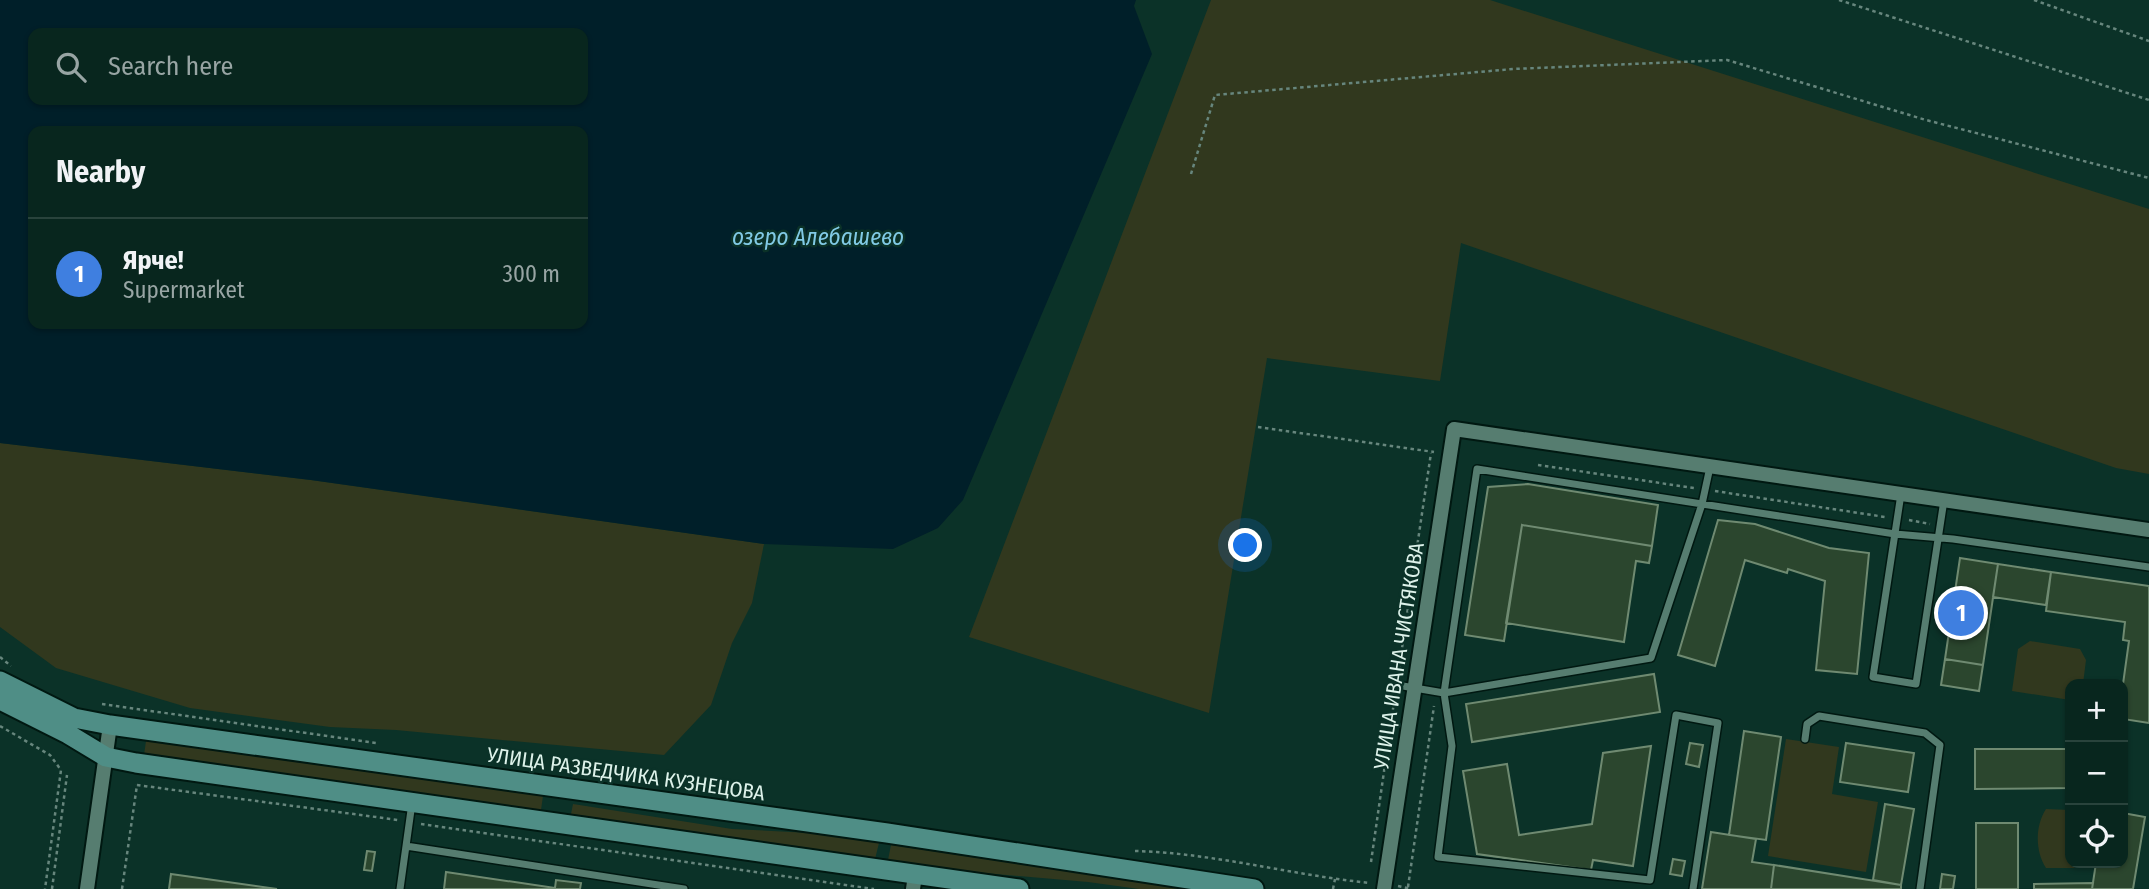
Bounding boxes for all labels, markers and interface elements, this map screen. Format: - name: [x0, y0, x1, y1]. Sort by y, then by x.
- search box: [28, 28, 588, 105]
- icon: search: [52, 48, 90, 86]
- text: Search here: [108, 51, 233, 82]
- text: Nearby: [56, 154, 145, 190]
- water label: озеро Алебашево: [732, 223, 904, 251]
- text: Ярче!: [123, 245, 184, 276]
- text: 1: [74, 260, 84, 288]
- text: 300 m: [503, 260, 560, 288]
- text: Supermarket: [123, 276, 244, 304]
- your location: [1228, 528, 1262, 562]
- street label: УЛИЦА ИВАНА ЧИСТЯКОВА: [1368, 541, 1430, 772]
- pin: 1: [1938, 587, 1984, 639]
- map controls: [2065, 679, 2128, 868]
- button: +: [2065, 679, 2128, 742]
- street label: УЛИЦА РАЗВЕДЧИКА КУЗНЕЦОВА: [484, 741, 767, 806]
- button: −: [2065, 742, 2128, 805]
- button: locate: [2065, 805, 2128, 868]

